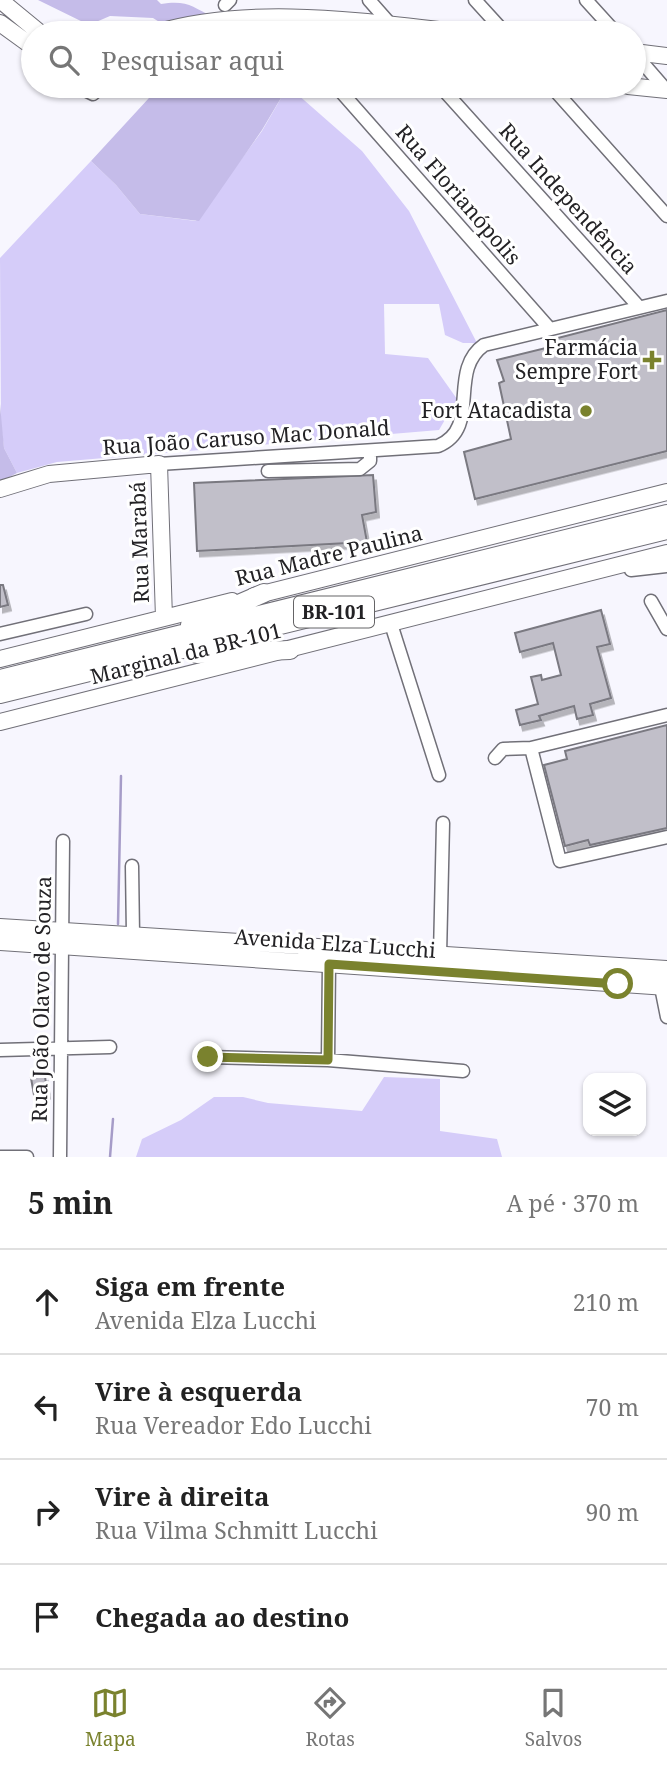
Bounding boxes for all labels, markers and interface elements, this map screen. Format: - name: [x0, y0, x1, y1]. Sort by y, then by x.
- search box: [21, 21, 646, 98]
- icon: search: [45, 41, 83, 79]
- text: Pesquisar aqui: [101, 42, 284, 78]
- street label: Rua Independência: [493, 117, 644, 280]
- street label: Rua Florianópolis: [390, 118, 527, 270]
- place label: Farmácia Sempre Fort: [515, 333, 638, 385]
- marker: Farmácia Sempre Fort: [644, 352, 660, 368]
- place label: Fort Atacadista: [421, 396, 572, 424]
- marker: Fort Atacadista: [578, 403, 594, 419]
- street label: Rua João Caruso Mac Donald: [101, 413, 391, 461]
- street label: Rua Marabá: [123, 481, 155, 603]
- street label: Rua Madre Paulina: [232, 518, 425, 592]
- road number: BR-101: [294, 596, 374, 628]
- street label: Marginal da BR-101: [87, 616, 284, 690]
- street label: Rua João Olavo de Souza: [25, 876, 57, 1122]
- street label: Avenida Elza Lucchi: [233, 922, 437, 964]
- route start: [602, 968, 633, 999]
- route end: [192, 1041, 223, 1072]
- map controls: [583, 1073, 646, 1136]
- button: layers: [583, 1073, 646, 1136]
- text: 5 min: [28, 1182, 113, 1223]
- text: A pé · 370 m: [506, 1187, 639, 1219]
- text: Siga em frente: [95, 1268, 285, 1304]
- icon: ahead: [28, 1283, 66, 1321]
- text: 210 m: [573, 1286, 639, 1318]
- text: Avenida Elza Lucchi: [95, 1304, 316, 1336]
- text: Vire à esquerda: [95, 1373, 302, 1409]
- icon: left: [28, 1388, 66, 1426]
- text: 70 m: [586, 1391, 639, 1423]
- text: Rua Vereador Edo Lucchi: [95, 1409, 372, 1441]
- text: Vire à direita: [95, 1478, 270, 1514]
- icon: right: [28, 1493, 66, 1531]
- text: 90 m: [586, 1496, 639, 1528]
- text: Rua Vilma Schmitt Lucchi: [95, 1514, 378, 1546]
- icon: arrive: [28, 1598, 66, 1636]
- text: Chegada ao destino: [95, 1599, 350, 1635]
- tab: Mapa: [85, 1684, 136, 1752]
- tab: Rotas: [306, 1684, 355, 1752]
- tab: Salvos: [525, 1684, 582, 1752]

